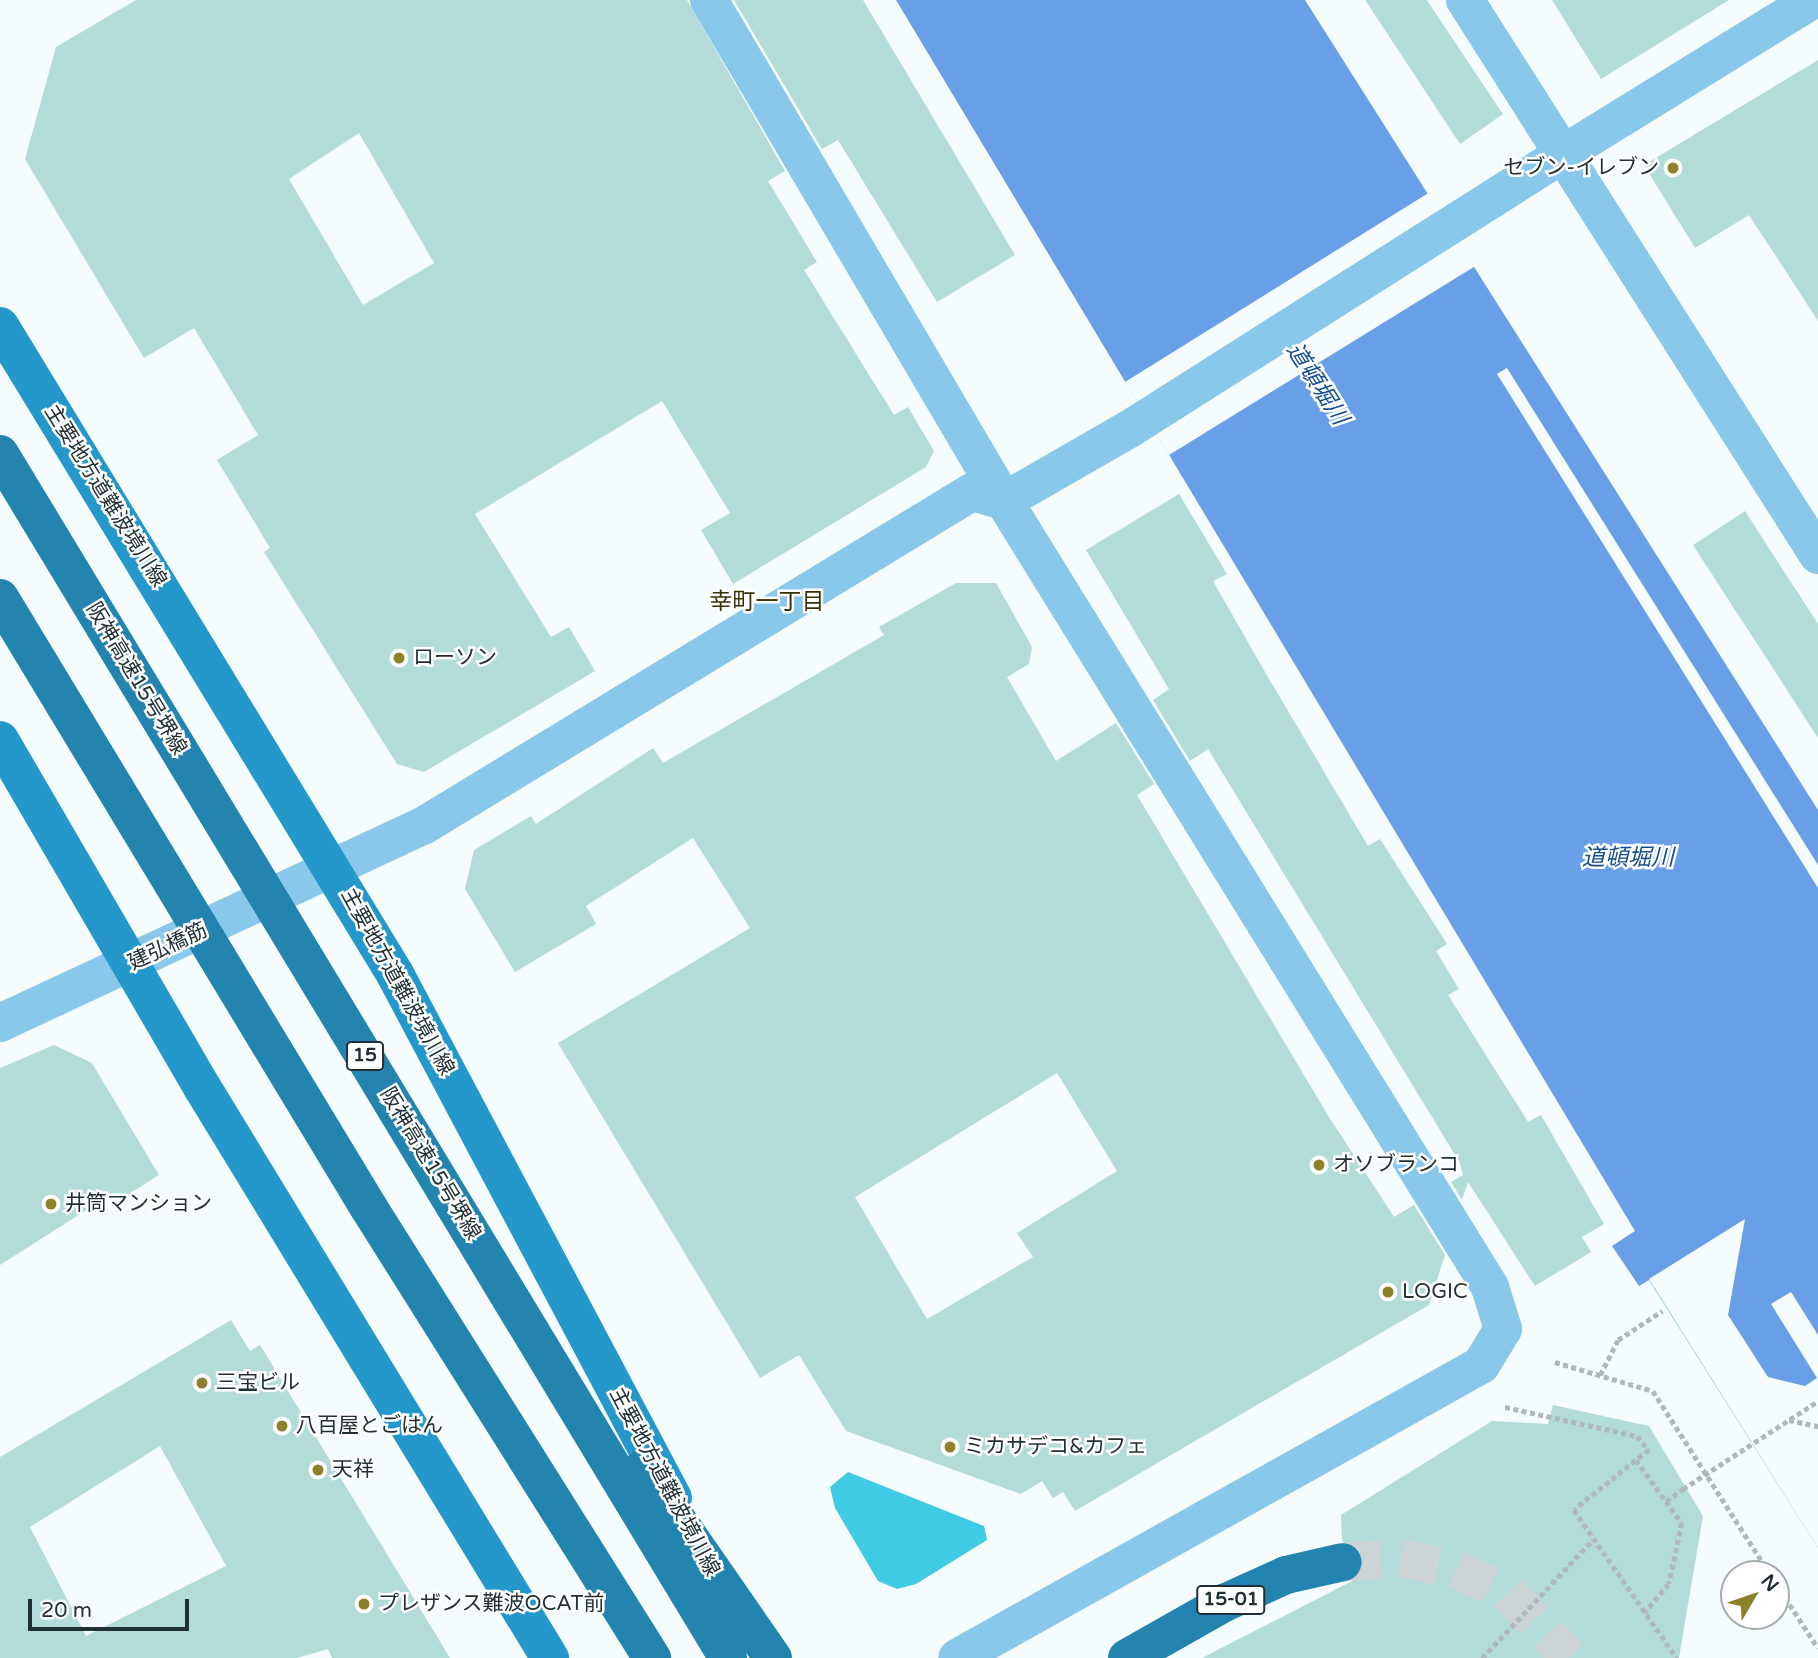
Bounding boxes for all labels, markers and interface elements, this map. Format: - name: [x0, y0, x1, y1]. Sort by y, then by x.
- place label: セブン-イレブン: [1503, 155, 1659, 181]
- marker: セブン-イレブン: [1665, 160, 1681, 176]
- water label: 道頓堀川: [1280, 338, 1354, 430]
- street label: 主要地方道難波境川線: [39, 400, 171, 592]
- district label: 幸町一丁目: [710, 588, 824, 616]
- street label: 阪神高速15号堺線: [81, 598, 191, 760]
- place label: ローソン: [413, 645, 497, 671]
- marker: ローソン: [391, 650, 407, 666]
- water label: 道頓堀川: [1582, 844, 1674, 872]
- street label: 主要地方道難波境川線: [335, 884, 459, 1080]
- street label: 建弘橋筋: [125, 918, 211, 976]
- road number: 15: [346, 1040, 384, 1072]
- street label: 阪神高速15号堺線: [375, 1083, 485, 1245]
- place label: オソブランコ: [1333, 1152, 1459, 1178]
- marker: オソブランコ: [1311, 1157, 1327, 1173]
- place label: 井筒マンション: [65, 1191, 212, 1217]
- marker: 井筒マンション: [43, 1196, 59, 1212]
- place label: LOGIC: [1402, 1279, 1468, 1305]
- marker: LOGIC: [1380, 1284, 1396, 1300]
- place label: 三宝ビル: [216, 1370, 300, 1396]
- marker: 三宝ビル: [194, 1375, 210, 1391]
- street label: 主要地方道難波境川線: [604, 1383, 724, 1581]
- place label: 八百屋とごはん: [296, 1413, 443, 1439]
- marker: 八百屋とごはん: [274, 1418, 290, 1434]
- place label: ミカサデコ&カフェ: [964, 1434, 1147, 1460]
- marker: ミカサデコ&カフェ: [942, 1439, 958, 1455]
- place label: 天祥: [332, 1457, 374, 1483]
- marker: 天祥: [310, 1462, 326, 1478]
- north arrow: [1720, 1560, 1790, 1630]
- text: N: [1756, 1570, 1783, 1596]
- scale bar: [32, 1584, 192, 1628]
- road number: 15-01: [1196, 1584, 1266, 1616]
- place label: プレザンス難波OCAT前: [378, 1591, 605, 1617]
- marker: プレザンス難波OCAT前: [356, 1596, 372, 1612]
- text: 20 m: [41, 1598, 92, 1623]

